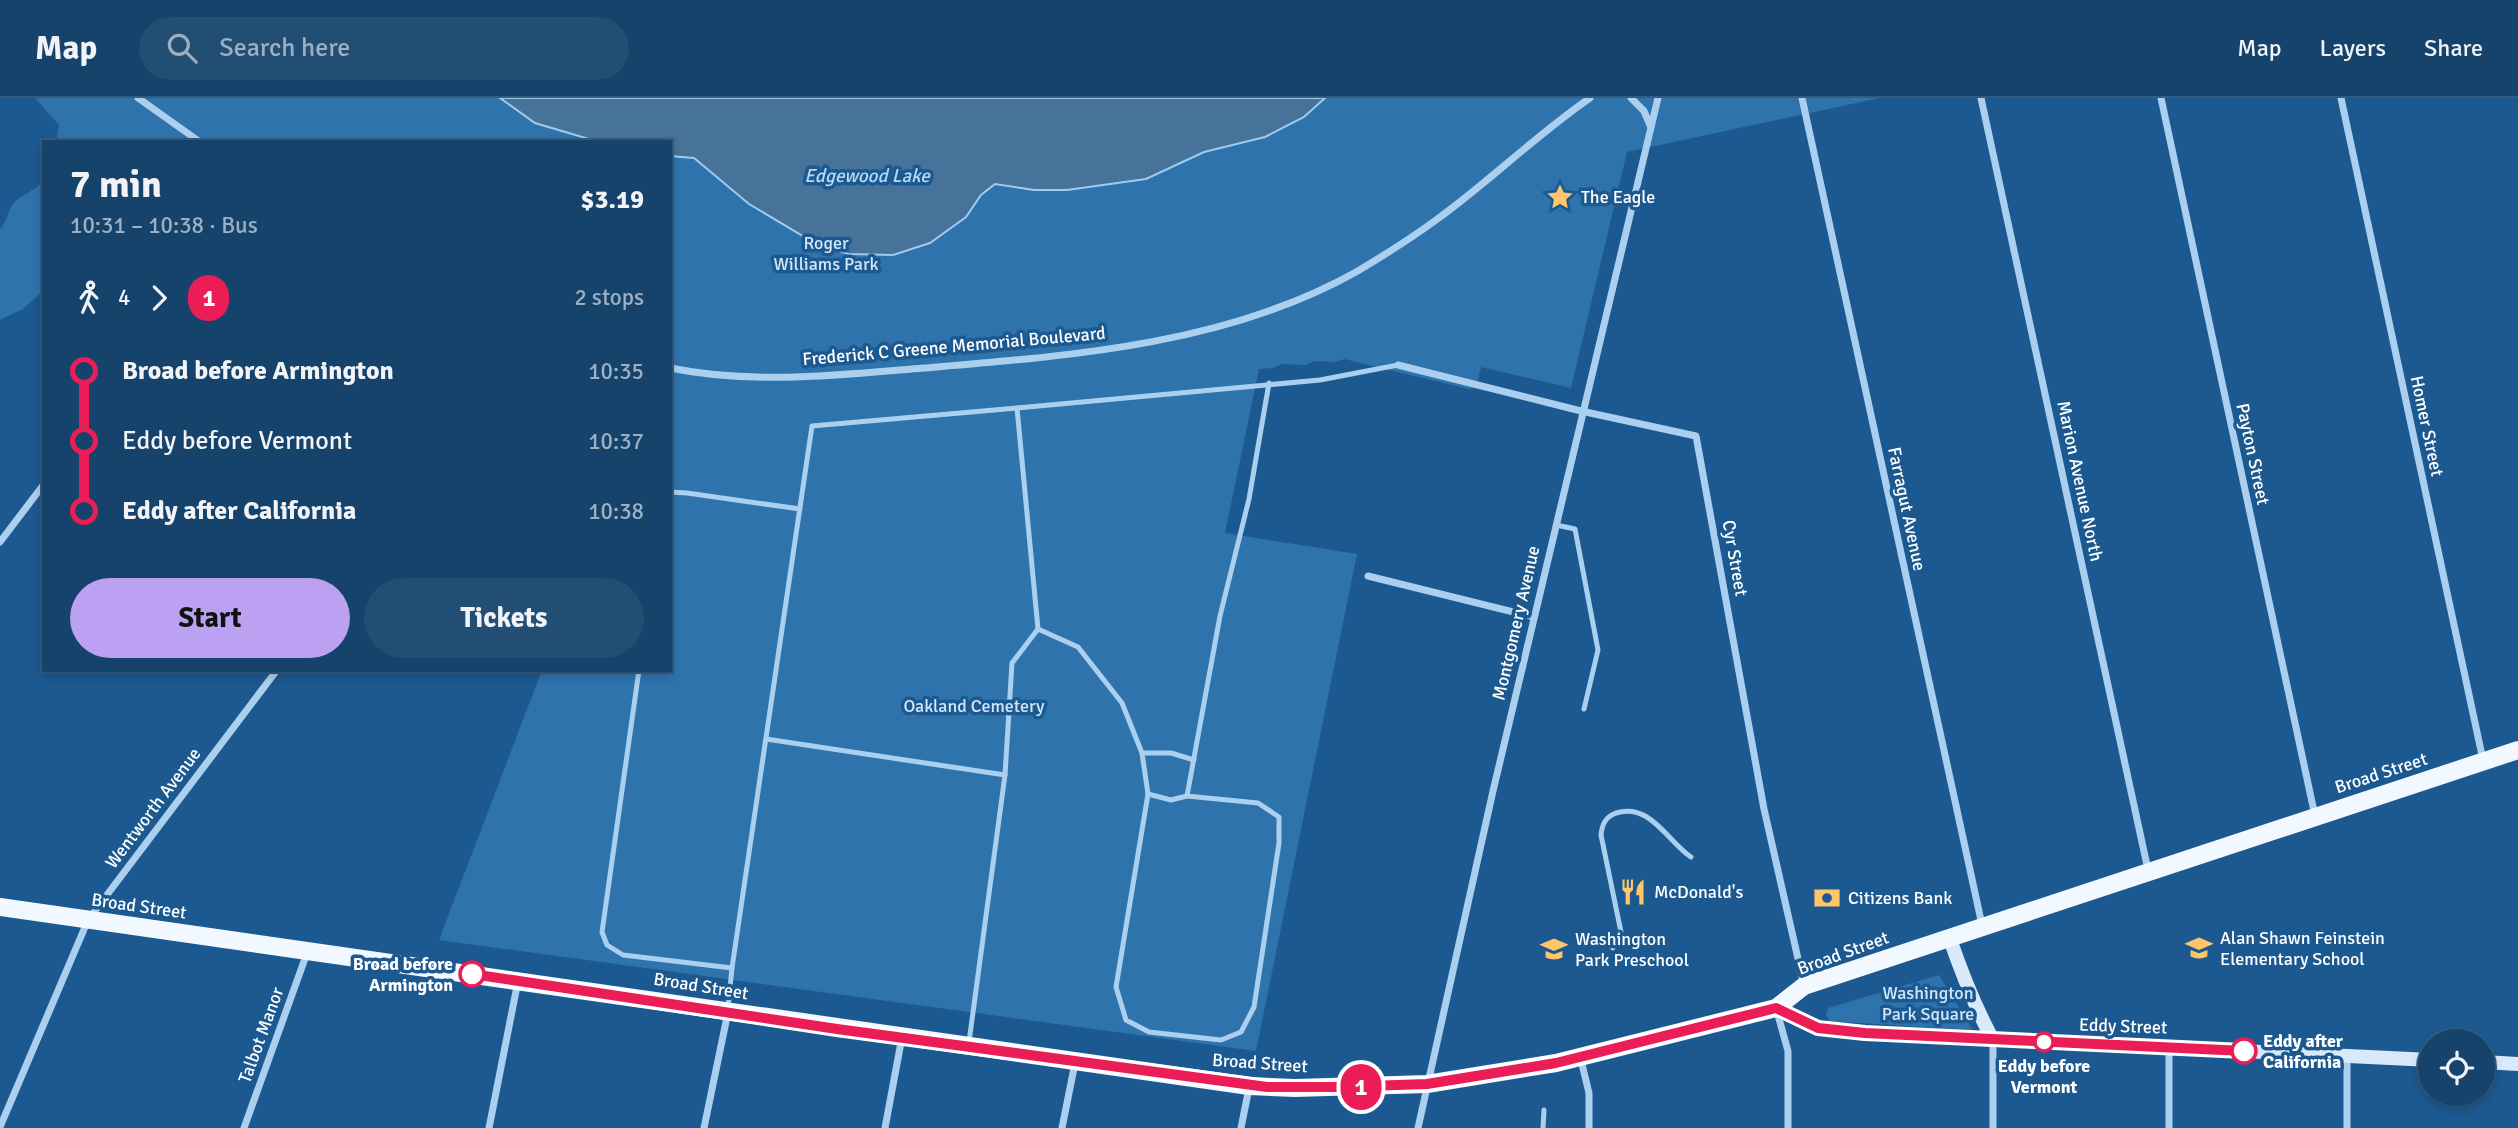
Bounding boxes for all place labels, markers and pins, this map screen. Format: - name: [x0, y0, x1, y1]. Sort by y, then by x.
- place icon: The Eagle: [1545, 182, 1575, 212]
- place label: The Eagle: [1581, 186, 1655, 208]
- restaurant icon: McDonald's: [1618, 877, 1648, 907]
- place label: McDonald's: [1654, 881, 1743, 903]
- bank icon: Citizens Bank: [1812, 883, 1842, 913]
- place label: Citizens Bank: [1848, 887, 1952, 909]
- place label: Alan Shawn Feinstein Elementary School: [2220, 927, 2385, 970]
- place label: Washington Park Preschool: [1575, 928, 1689, 971]
- school or university icon: Alan Shawn Feinstein Elementary School: [2184, 933, 2214, 963]
- school or university icon: Washington Park Preschool: [1539, 934, 1569, 964]
- place label: Broad before Armington: [353, 953, 453, 996]
- marker: Broad before Armington: [459, 961, 485, 987]
- place label: Eddy after California: [2263, 1030, 2344, 1073]
- marker: Eddy before Vermont: [2034, 1032, 2054, 1052]
- marker: Eddy after California: [2231, 1038, 2257, 1064]
- place label: Eddy before Vermont: [1998, 1055, 2090, 1098]

